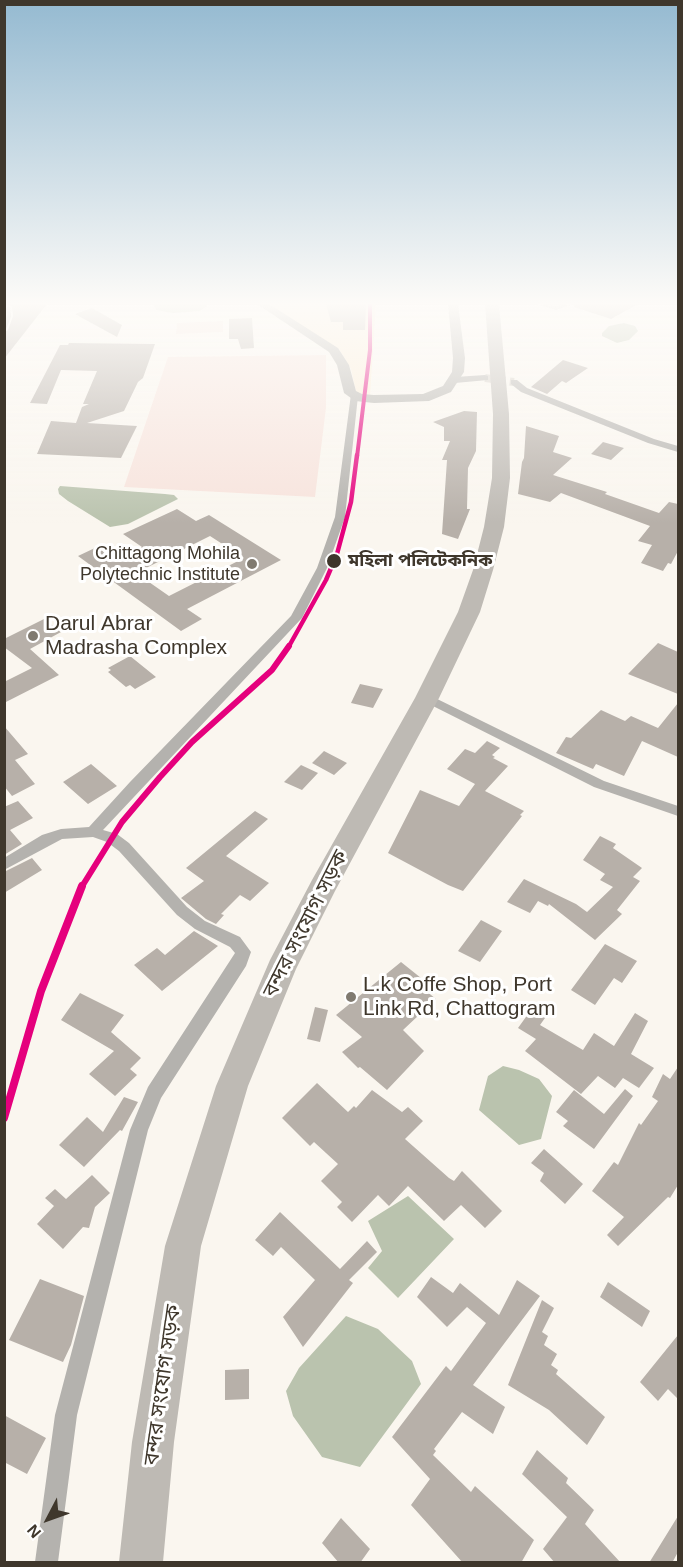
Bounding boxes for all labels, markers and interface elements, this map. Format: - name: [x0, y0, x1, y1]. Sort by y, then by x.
- place label: Chittagong Mohila Polytechnic Institute: [80, 543, 240, 586]
- place label: মহিলা পলিটেকনিক: [348, 550, 493, 572]
- marker: মহিলা পলিটেকনিক: [325, 552, 343, 570]
- marker: Chittagong Mohila Polytechnic Institute: [245, 557, 259, 571]
- place label: Darul Abrar Madrasha Complex: [45, 611, 227, 661]
- marker: Darul Abrar Madrasha Complex: [26, 629, 40, 643]
- street label: বন্দর সংযোগ সড়ক: [258, 846, 354, 1002]
- place label: L.k Coffe Shop, Port Link Rd, Chattogram: [363, 972, 556, 1022]
- marker: L.k Coffe Shop, Port Link Rd, Chattogram: [344, 990, 358, 1004]
- street label: বন্দর সংযোগ সড়ক: [139, 1303, 187, 1467]
- north arrow: [18, 1489, 78, 1549]
- text: N: [24, 1521, 44, 1541]

